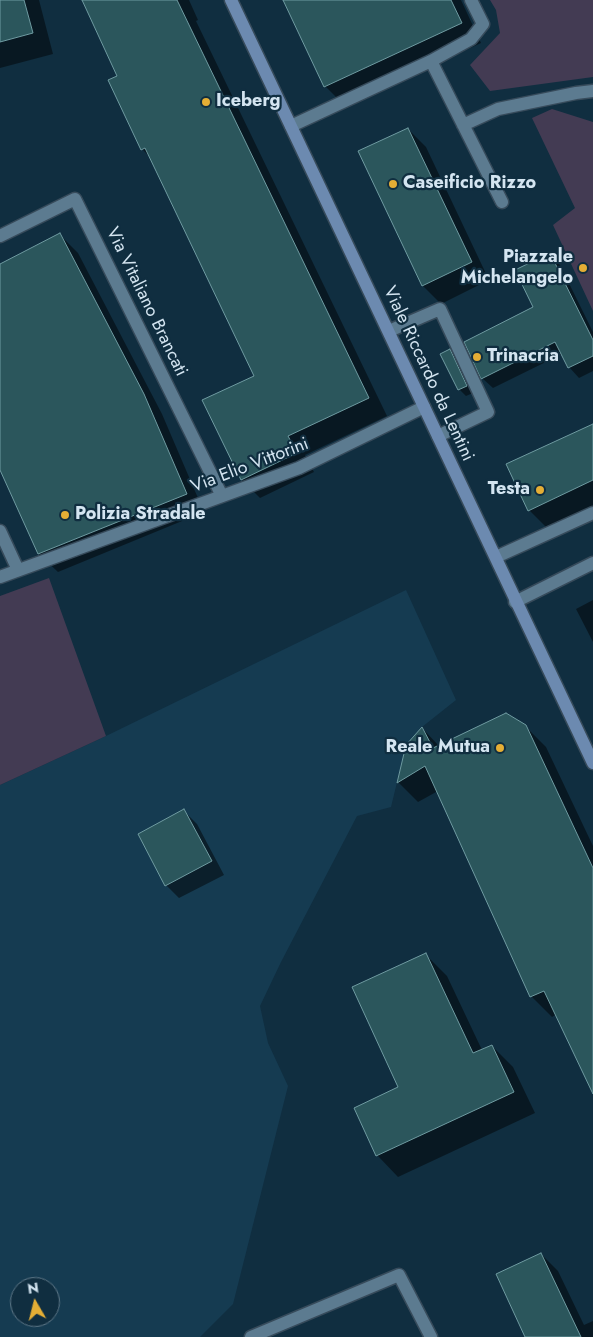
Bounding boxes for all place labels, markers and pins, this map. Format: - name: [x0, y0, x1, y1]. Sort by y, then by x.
- place label: Iceberg: [216, 91, 280, 113]
- marker: Iceberg: [200, 96, 212, 108]
- place label: Caseificio Rizzo: [403, 173, 536, 195]
- marker: Caseificio Rizzo: [387, 178, 399, 190]
- place label: Piazzale Michelangelo: [461, 247, 573, 290]
- marker: Piazzale Michelangelo: [577, 262, 589, 274]
- place label: Trinacria: [487, 346, 559, 368]
- marker: Trinacria: [471, 351, 483, 363]
- place label: Testa: [488, 479, 530, 501]
- marker: Testa: [534, 484, 546, 496]
- place label: Polizia Stradale: [75, 504, 206, 526]
- marker: Polizia Stradale: [59, 509, 71, 521]
- place label: Reale Mutua: [386, 737, 490, 759]
- marker: Reale Mutua: [494, 742, 506, 754]

